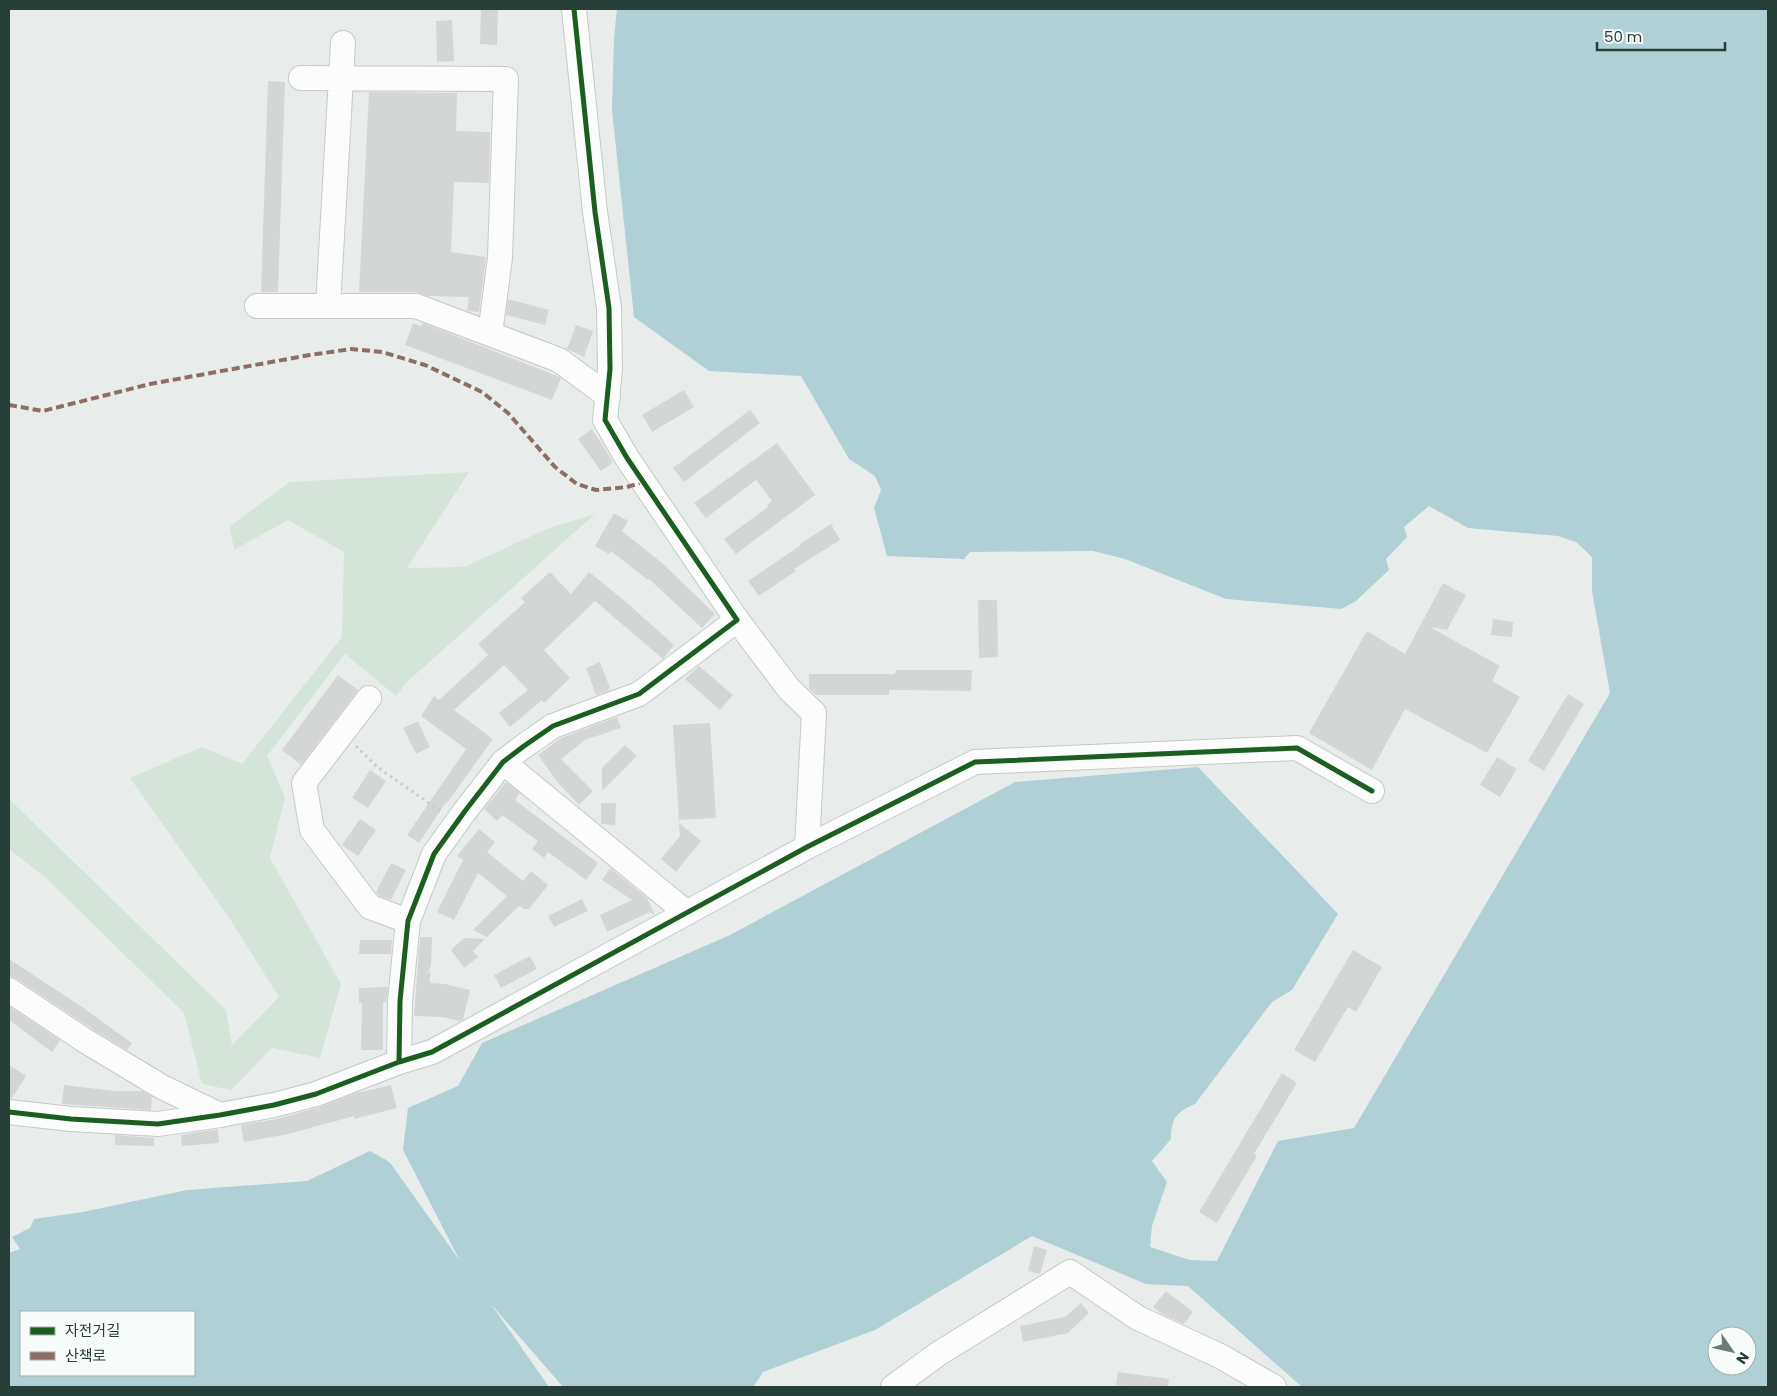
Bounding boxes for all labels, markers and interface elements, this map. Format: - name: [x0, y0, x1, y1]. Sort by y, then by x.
- scale bar: [1597, 20, 1724, 52]
- text: 50 m: [1604, 26, 1642, 47]
- legend: [20, 1311, 195, 1376]
- text: 자전거길: [65, 1320, 120, 1341]
- north arrow: [1707, 1326, 1757, 1376]
- text: 산책로: [65, 1345, 106, 1366]
- text: N: [1732, 1348, 1754, 1368]

